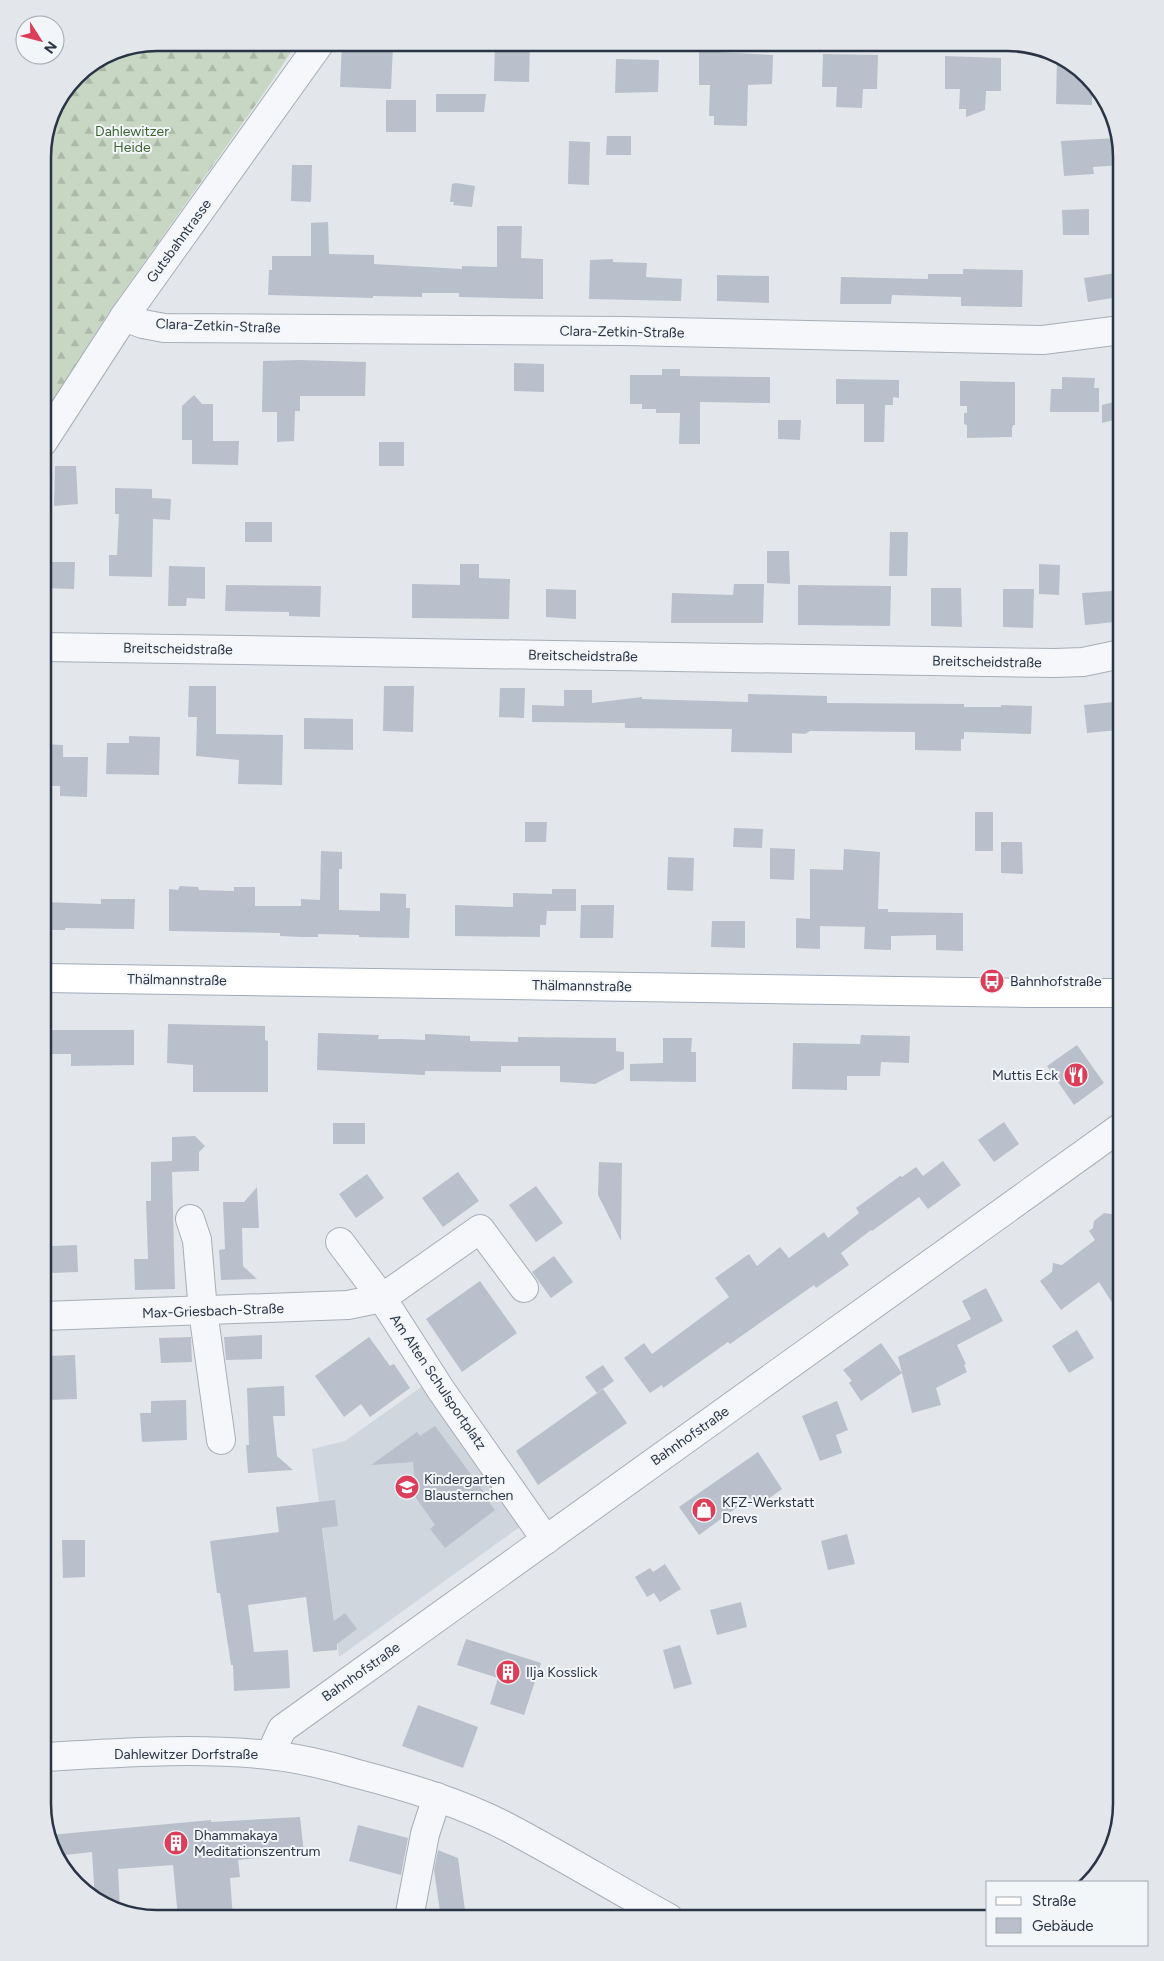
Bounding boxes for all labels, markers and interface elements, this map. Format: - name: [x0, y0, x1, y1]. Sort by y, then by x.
- north arrow: [15, 15, 65, 65]
- text: N: [40, 38, 60, 57]
- park label: Dahlewitzer Heide: [95, 123, 169, 156]
- street label: Gutsbahntrasse: [143, 196, 215, 286]
- street label: Clara-Zetkin-Straße: [155, 315, 281, 337]
- street label: Clara-Zetkin-Straße: [559, 322, 685, 342]
- street label: Breitscheidstraße: [123, 640, 233, 658]
- street label: Breitscheidstraße: [528, 647, 638, 665]
- street label: Breitscheidstraße: [932, 653, 1042, 671]
- bus stop icon: Bahnhofstraße: [979, 968, 1005, 994]
- street label: Thälmannstraße: [127, 971, 227, 989]
- place label: Bahnhofstraße: [1010, 973, 1102, 990]
- street label: Thälmannstraße: [532, 977, 632, 995]
- restaurant icon: Muttis Eck: [1063, 1062, 1089, 1088]
- place label: Muttis Eck: [992, 1067, 1058, 1084]
- street label: Max-Griesbach-Straße: [142, 1300, 285, 1322]
- street label: Am Alten Schulsportplatz: [386, 1311, 490, 1453]
- street label: Bahnhofstraße: [648, 1403, 733, 1469]
- place label: Kindergarten Blausternchen: [424, 1471, 514, 1504]
- school or university icon: Kindergarten Blausternchen: [394, 1474, 420, 1500]
- place label: KFZ-Werkstatt Drevs: [722, 1494, 815, 1527]
- shop icon: KFZ-Werkstatt Drevs: [691, 1497, 717, 1523]
- street label: Bahnhofstraße: [319, 1639, 404, 1705]
- building icon: Ilja Kosslick: [495, 1659, 521, 1685]
- place label: Ilja Kosslick: [526, 1664, 598, 1681]
- street label: Dahlewitzer Dorfstraße: [114, 1746, 258, 1763]
- place label: Dhammakaya Meditationszentrum: [194, 1827, 320, 1860]
- building icon: Dhammakaya Meditationszentrum: [163, 1830, 189, 1856]
- legend: [986, 1881, 1149, 1946]
- text: Straße: [1032, 1892, 1076, 1910]
- text: Gebäude: [1032, 1917, 1093, 1935]

